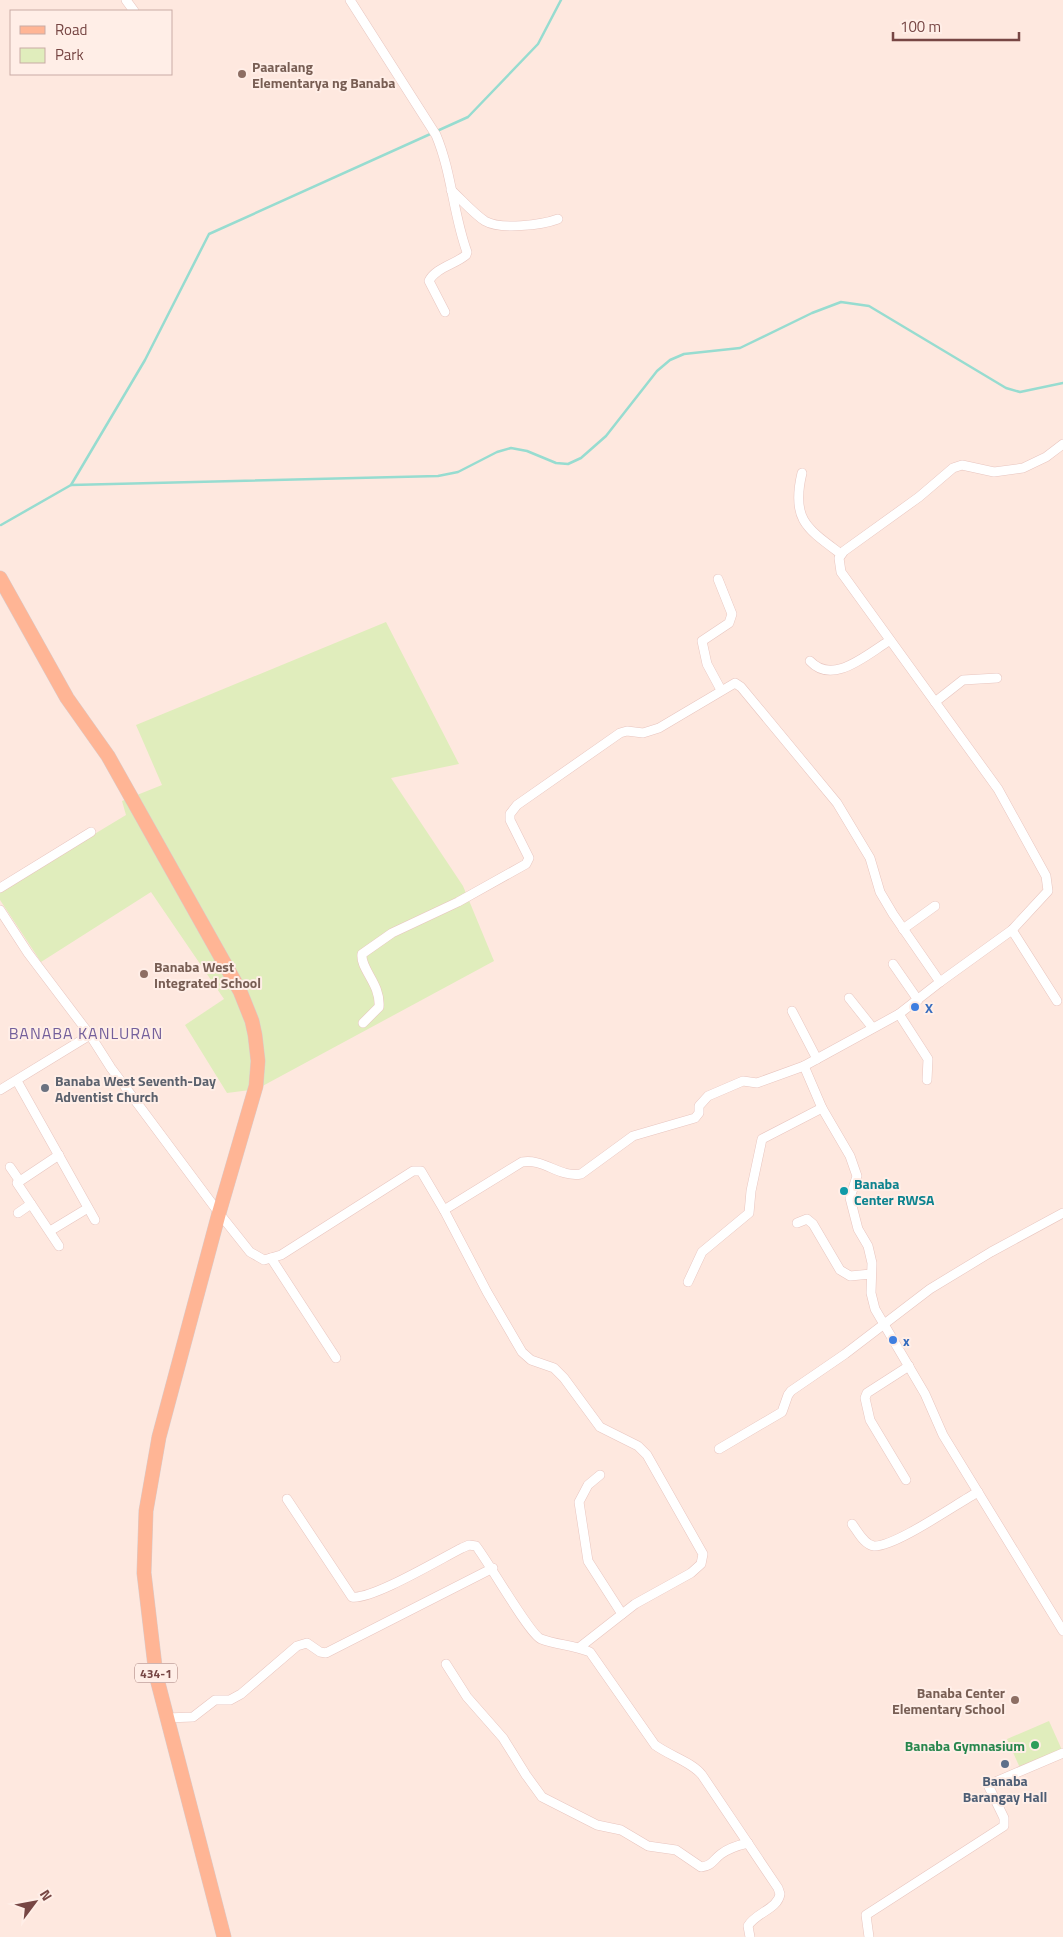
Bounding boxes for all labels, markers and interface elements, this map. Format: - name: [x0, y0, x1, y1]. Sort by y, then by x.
- legend: [10, 10, 172, 75]
- scale bar: [893, 10, 1019, 42]
- text: 100 m: [900, 15, 941, 38]
- text: Road: [55, 18, 87, 41]
- text: Park: [55, 43, 84, 66]
- place label: Paaralang Elementarya ng Banaba: [252, 56, 396, 93]
- marker: Paaralang Elementarya ng Banaba: [236, 68, 248, 80]
- place label: Banaba West Integrated School: [154, 956, 261, 993]
- marker: Banaba West Integrated School: [138, 968, 150, 980]
- place label: X: [925, 997, 933, 1018]
- marker: X: [909, 1001, 921, 1013]
- district label: BANABA KANLURAN: [9, 1021, 163, 1045]
- place label: Banaba West Seventh-Day Adventist Church: [55, 1070, 216, 1107]
- marker: Banaba West Seventh-Day Adventist Church: [39, 1082, 51, 1094]
- place label: Banaba Center RWSA: [854, 1173, 935, 1210]
- marker: Banaba Center RWSA: [838, 1185, 850, 1197]
- place label: x: [903, 1330, 910, 1351]
- marker: x: [887, 1334, 899, 1346]
- road number: 434-1: [135, 1664, 177, 1682]
- place label: Banaba Center Elementary School: [892, 1682, 1005, 1719]
- marker: Banaba Center Elementary School: [1009, 1694, 1021, 1706]
- place label: Banaba Gymnasium: [905, 1735, 1025, 1756]
- marker: Banaba Gymnasium: [1029, 1739, 1041, 1751]
- marker: Banaba Barangay Hall: [999, 1758, 1011, 1770]
- place label: Banaba Barangay Hall: [963, 1770, 1047, 1807]
- north arrow: [10, 1877, 60, 1927]
- text: N: [35, 1885, 58, 1905]

